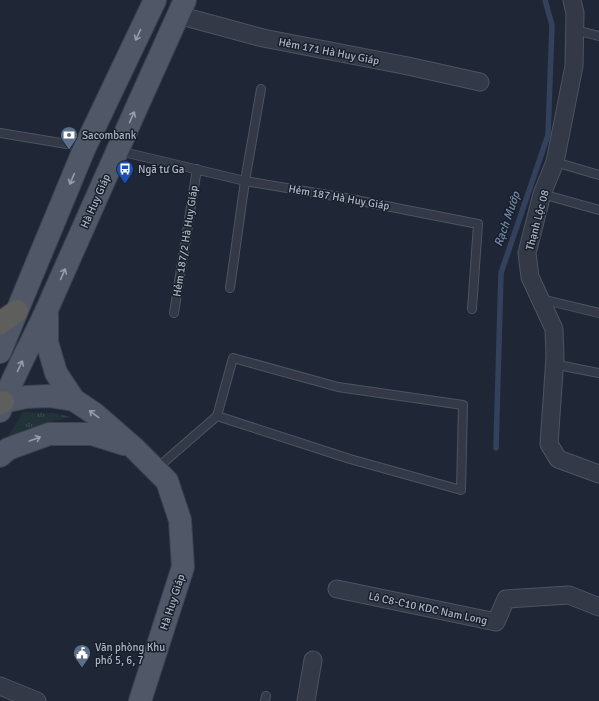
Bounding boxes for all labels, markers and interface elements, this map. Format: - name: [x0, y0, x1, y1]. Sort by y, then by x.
- one-way arrow: [134, 29, 141, 41]
- street label: Hẻm 171 Hà Huy Giáp: [277, 35, 380, 68]
- one-way arrow: [129, 111, 136, 123]
- bank icon: Sacombank: [59, 125, 79, 150]
- place label: Sacombank: [82, 129, 137, 142]
- bus stop icon: Ngã tư Ga: [115, 159, 135, 184]
- place label: Ngã tư Ga: [138, 163, 185, 176]
- one-way arrow: [68, 172, 76, 184]
- street label: Hà Huy Giáp: [78, 172, 113, 230]
- street label: Hẻm 187 Hà Huy Giáp: [287, 182, 391, 213]
- street label: Hẻm 187/2 Hà Huy Giáp: [170, 184, 201, 298]
- street label: Thạnh Lộc 08: [523, 188, 552, 252]
- water label: Rạch Mướp: [491, 189, 524, 249]
- one-way arrow: [60, 269, 67, 281]
- one-way arrow: [17, 361, 24, 373]
- one-way arrow: [88, 410, 99, 418]
- one-way arrow: [28, 435, 40, 443]
- street label: Hà Huy Giáp: [157, 572, 188, 632]
- street label: Lô C8-C10 KDC Nam Long: [367, 590, 489, 627]
- place label: Văn phòng Khu phố 5, 6, 7: [95, 641, 165, 667]
- public building icon: Văn phòng Khu phố 5, 6, 7: [72, 643, 92, 668]

